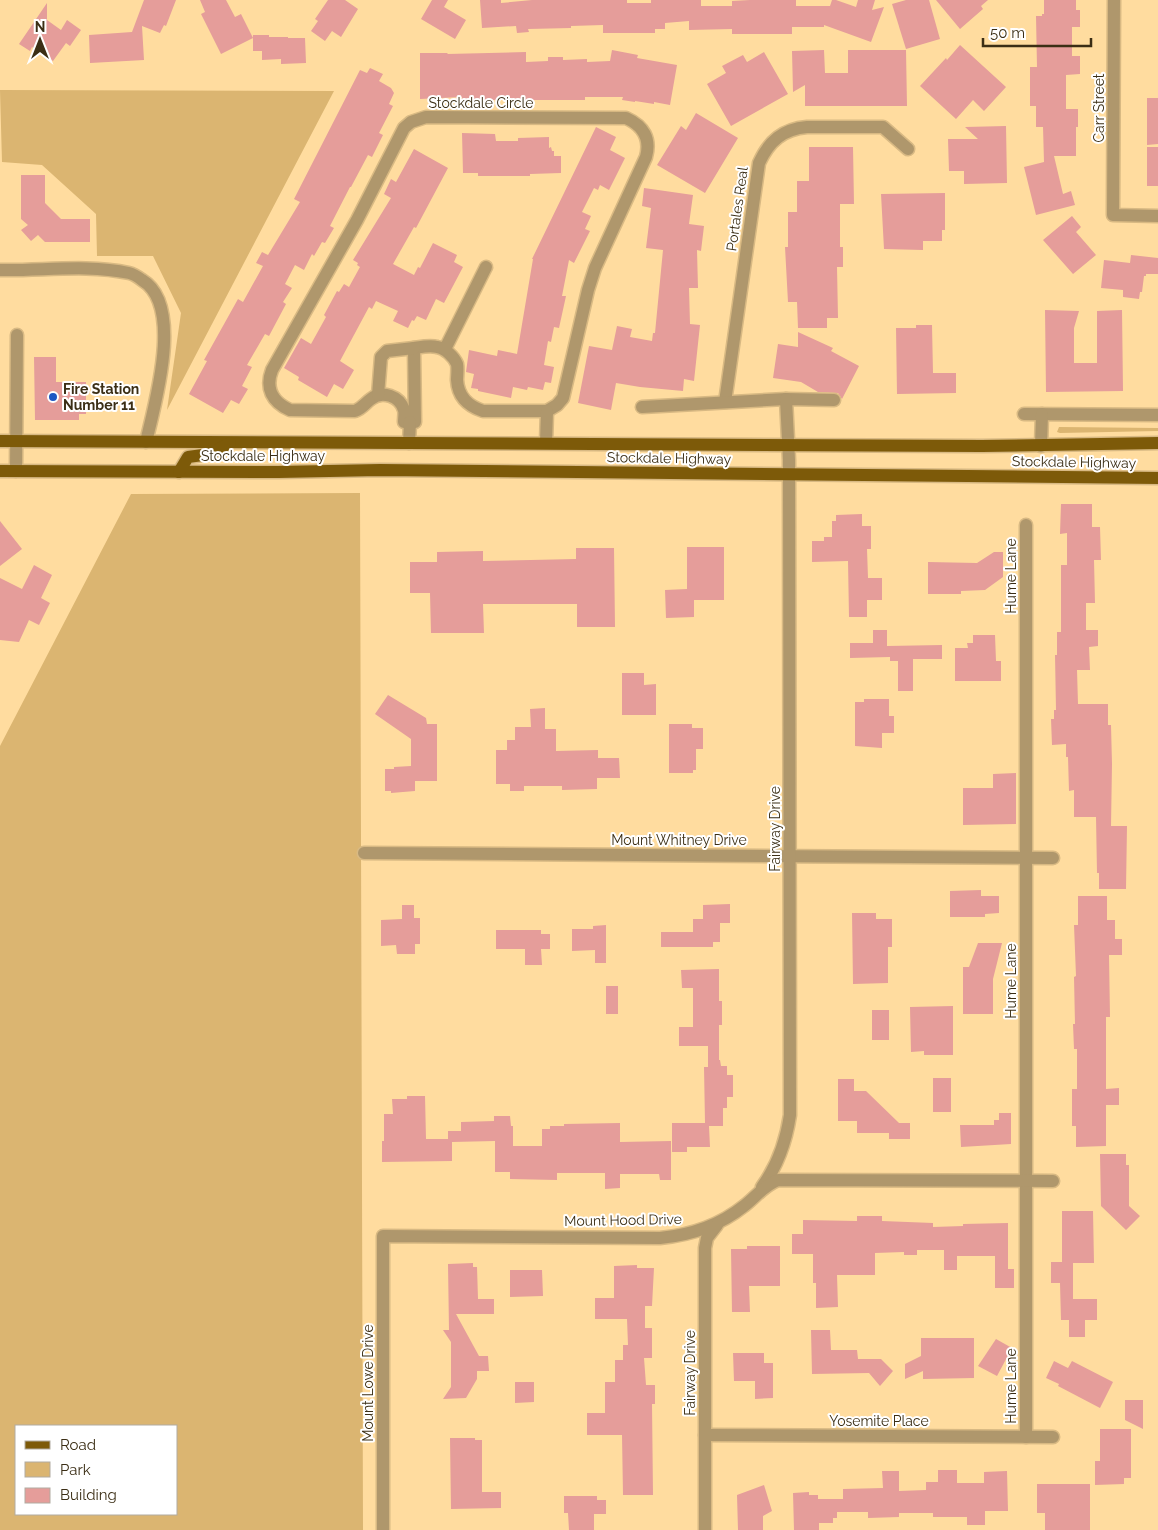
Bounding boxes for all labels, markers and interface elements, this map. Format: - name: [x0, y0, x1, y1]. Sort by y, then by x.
- north arrow: [15, 15, 65, 65]
- scale bar: [983, 15, 1090, 47]
- text: N: [35, 19, 45, 35]
- text: 50 m: [990, 24, 1025, 42]
- street label: Carr Street: [1091, 73, 1107, 143]
- street label: Stockdale Circle: [428, 95, 534, 111]
- street label: Portales Real: [723, 166, 751, 252]
- place label: Fire Station Number 11: [63, 381, 139, 413]
- marker: Fire Station Number 11: [47, 391, 59, 403]
- street label: Stockdale Highway: [201, 448, 325, 464]
- street label: Stockdale Highway: [607, 449, 732, 467]
- street label: Stockdale Highway: [1012, 453, 1137, 471]
- street label: Hume Lane: [1003, 538, 1019, 614]
- street label: Fairway Drive: [767, 786, 783, 872]
- street label: Mount Whitney Drive: [611, 832, 747, 848]
- street label: Hume Lane: [1003, 943, 1019, 1019]
- street label: Mount Hood Drive: [564, 1211, 682, 1229]
- street label: Mount Lowe Drive: [360, 1324, 376, 1442]
- street label: Fairway Drive: [682, 1330, 698, 1416]
- street label: Hume Lane: [1003, 1348, 1019, 1424]
- street label: Yosemite Place: [829, 1413, 929, 1429]
- legend: [15, 1425, 178, 1515]
- text: Road: [60, 1436, 96, 1454]
- text: Park: [60, 1461, 91, 1479]
- text: Building: [60, 1486, 117, 1504]

